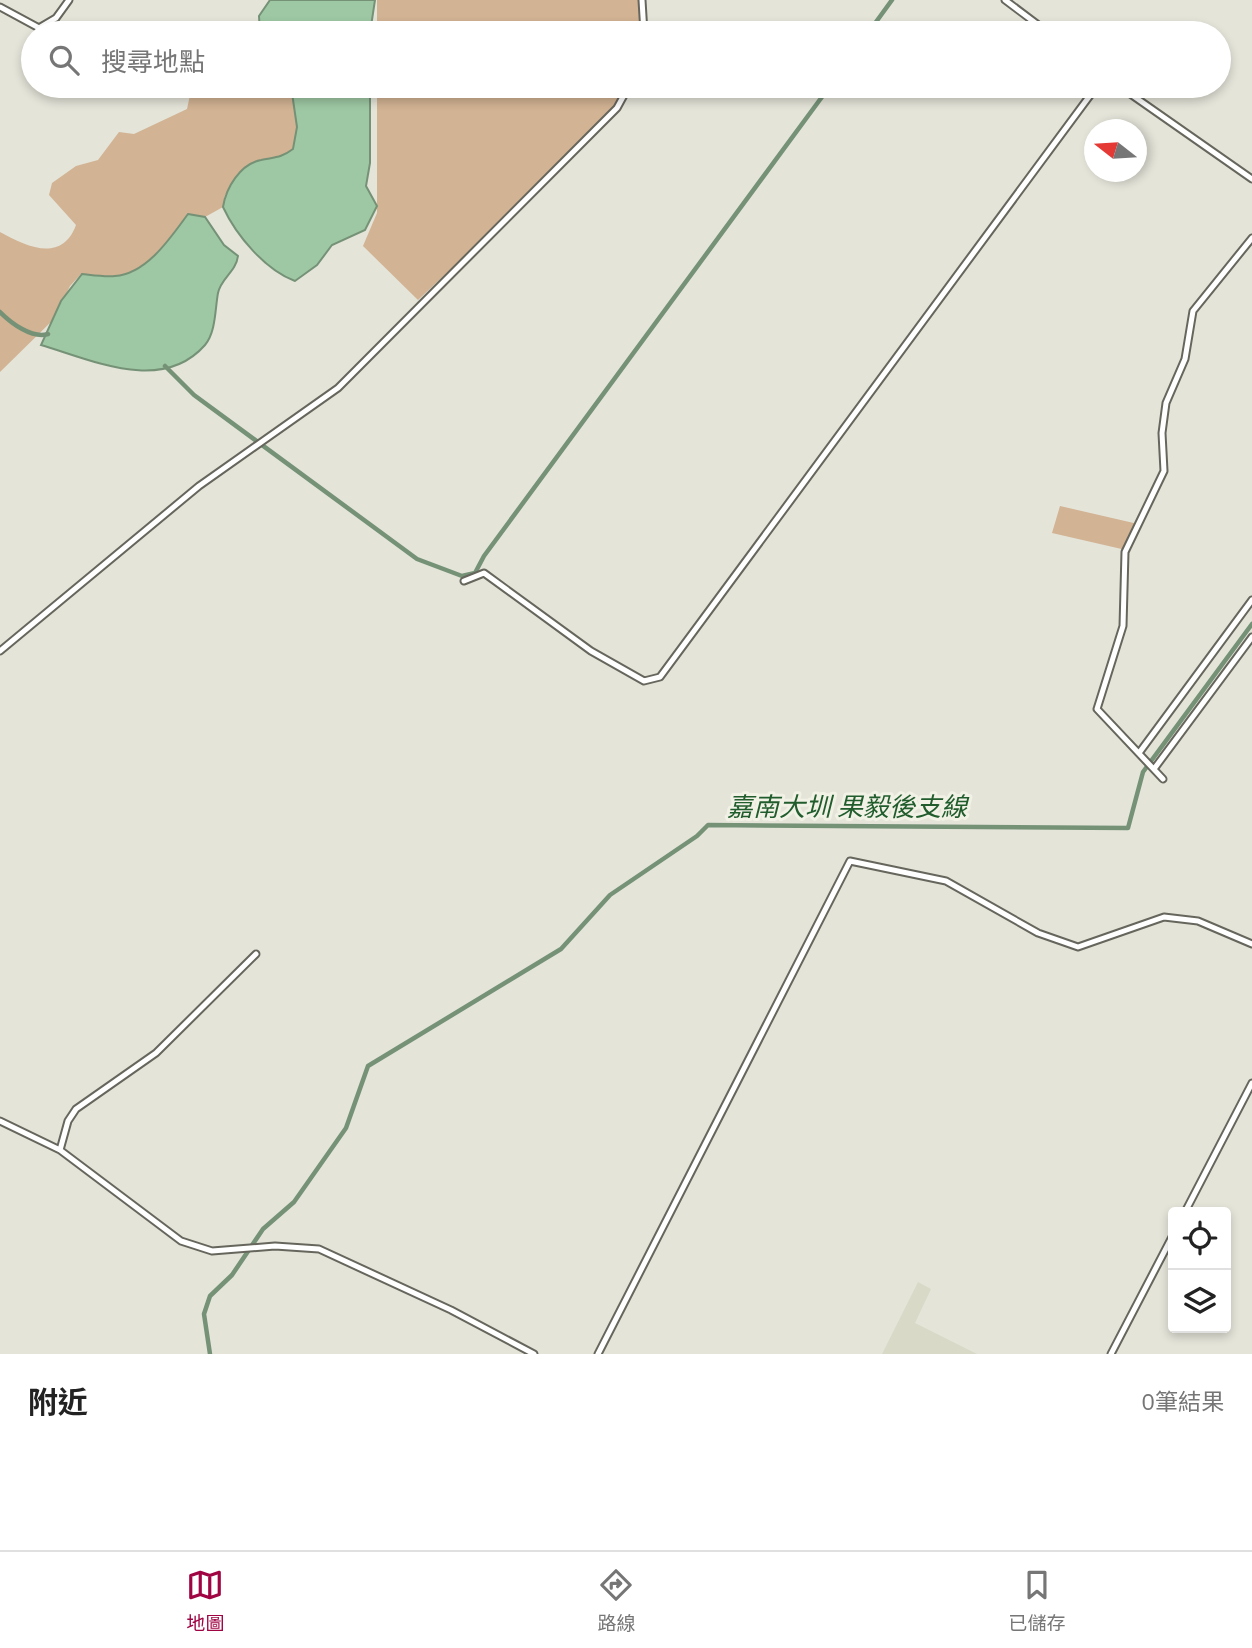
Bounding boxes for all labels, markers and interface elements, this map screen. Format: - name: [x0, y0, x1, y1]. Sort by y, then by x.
- search box: [21, 21, 1231, 98]
- icon: search: [45, 41, 83, 79]
- text: 搜尋地點: [101, 44, 205, 78]
- north arrow: [1084, 119, 1147, 182]
- water label: 嘉南大圳 果毅後支線: [727, 789, 970, 823]
- map controls: [1168, 1207, 1231, 1333]
- button: locate: [1168, 1207, 1231, 1270]
- button: layers: [1168, 1270, 1231, 1333]
- text: 附近: [28, 1382, 88, 1421]
- text: 0筆結果: [1141, 1386, 1224, 1416]
- tab: 地圖: [186, 1566, 225, 1635]
- tab: 路線: [597, 1566, 636, 1635]
- tab: 已儲存: [1008, 1566, 1066, 1635]

